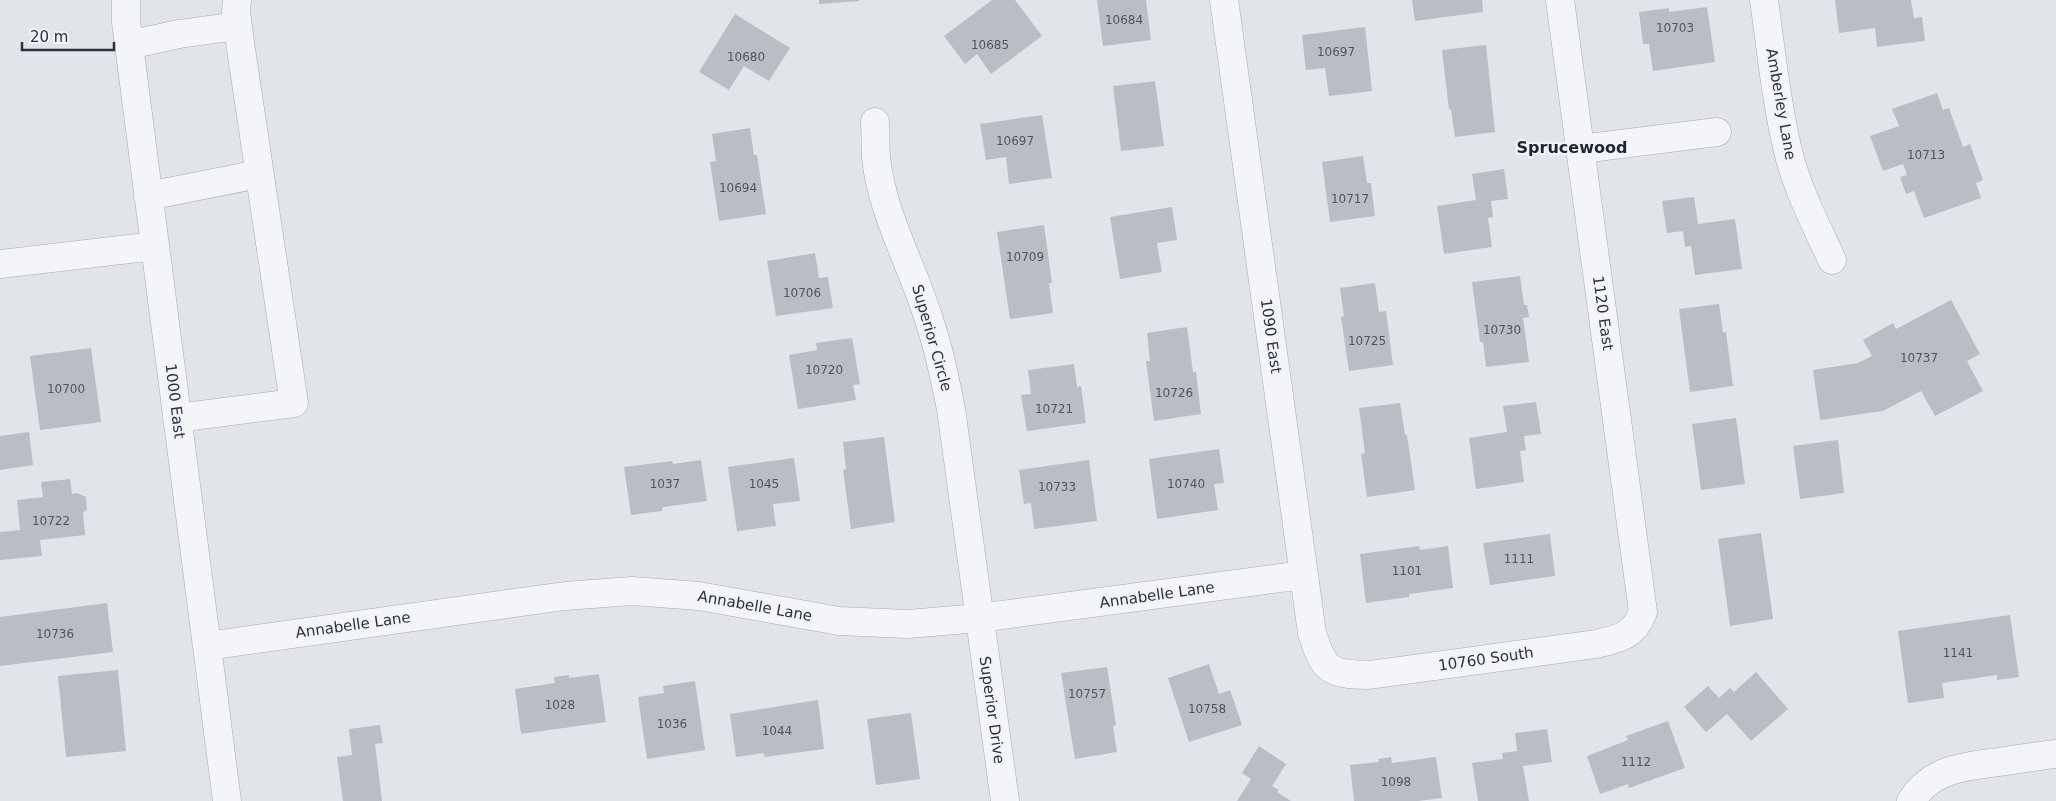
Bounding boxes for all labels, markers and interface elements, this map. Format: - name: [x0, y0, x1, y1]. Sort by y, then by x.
- house number: 10684: [1105, 13, 1143, 27]
- scale bar: [22, 20, 115, 52]
- house number: 10703: [1656, 21, 1694, 35]
- text: 20 m: [30, 28, 68, 46]
- house number: 10685: [971, 38, 1009, 52]
- house number: 10697: [1317, 45, 1355, 59]
- street label: Amberley Lane: [1762, 47, 1800, 161]
- house number: 10680: [727, 50, 765, 64]
- house number: 10697: [996, 134, 1034, 148]
- district label: Sprucewood: [1517, 138, 1627, 157]
- house number: 10713: [1907, 148, 1945, 162]
- house number: 10694: [719, 181, 757, 195]
- house number: 10717: [1331, 192, 1369, 206]
- house number: 10709: [1006, 250, 1044, 264]
- street label: 1120 East: [1589, 274, 1617, 352]
- street label: Superior Circle: [908, 282, 956, 394]
- house number: 10706: [783, 286, 821, 300]
- street label: 1090 East: [1257, 297, 1285, 375]
- house number: 10730: [1483, 323, 1521, 337]
- house number: 10725: [1348, 334, 1386, 348]
- house number: 10737: [1900, 351, 1938, 365]
- street label: 1000 East: [161, 363, 189, 440]
- house number: 10720: [805, 363, 843, 377]
- house number: 10700: [47, 382, 85, 396]
- house number: 10726: [1155, 386, 1193, 400]
- house number: 10721: [1035, 402, 1073, 416]
- house number: 1037: [650, 477, 680, 491]
- house number: 1045: [749, 477, 779, 491]
- house number: 10740: [1167, 477, 1205, 491]
- house number: 10733: [1038, 480, 1076, 494]
- house number: 10722: [32, 514, 70, 528]
- house number: 1111: [1504, 552, 1534, 566]
- house number: 1101: [1392, 564, 1422, 578]
- street label: Annabelle Lane: [1098, 578, 1216, 612]
- street label: Annabelle Lane: [696, 587, 814, 625]
- street label: Annabelle Lane: [294, 608, 412, 642]
- house number: 10736: [36, 627, 74, 641]
- street label: 10760 South: [1437, 643, 1535, 675]
- house number: 1141: [1943, 646, 1973, 660]
- street label: Superior Drive: [976, 655, 1008, 765]
- house number: 10757: [1068, 687, 1106, 701]
- house number: 1028: [545, 698, 575, 712]
- house number: 10758: [1188, 702, 1226, 716]
- house number: 1036: [657, 717, 687, 731]
- house number: 1044: [762, 724, 792, 738]
- house number: 1112: [1621, 755, 1651, 769]
- house number: 1098: [1381, 775, 1411, 789]

